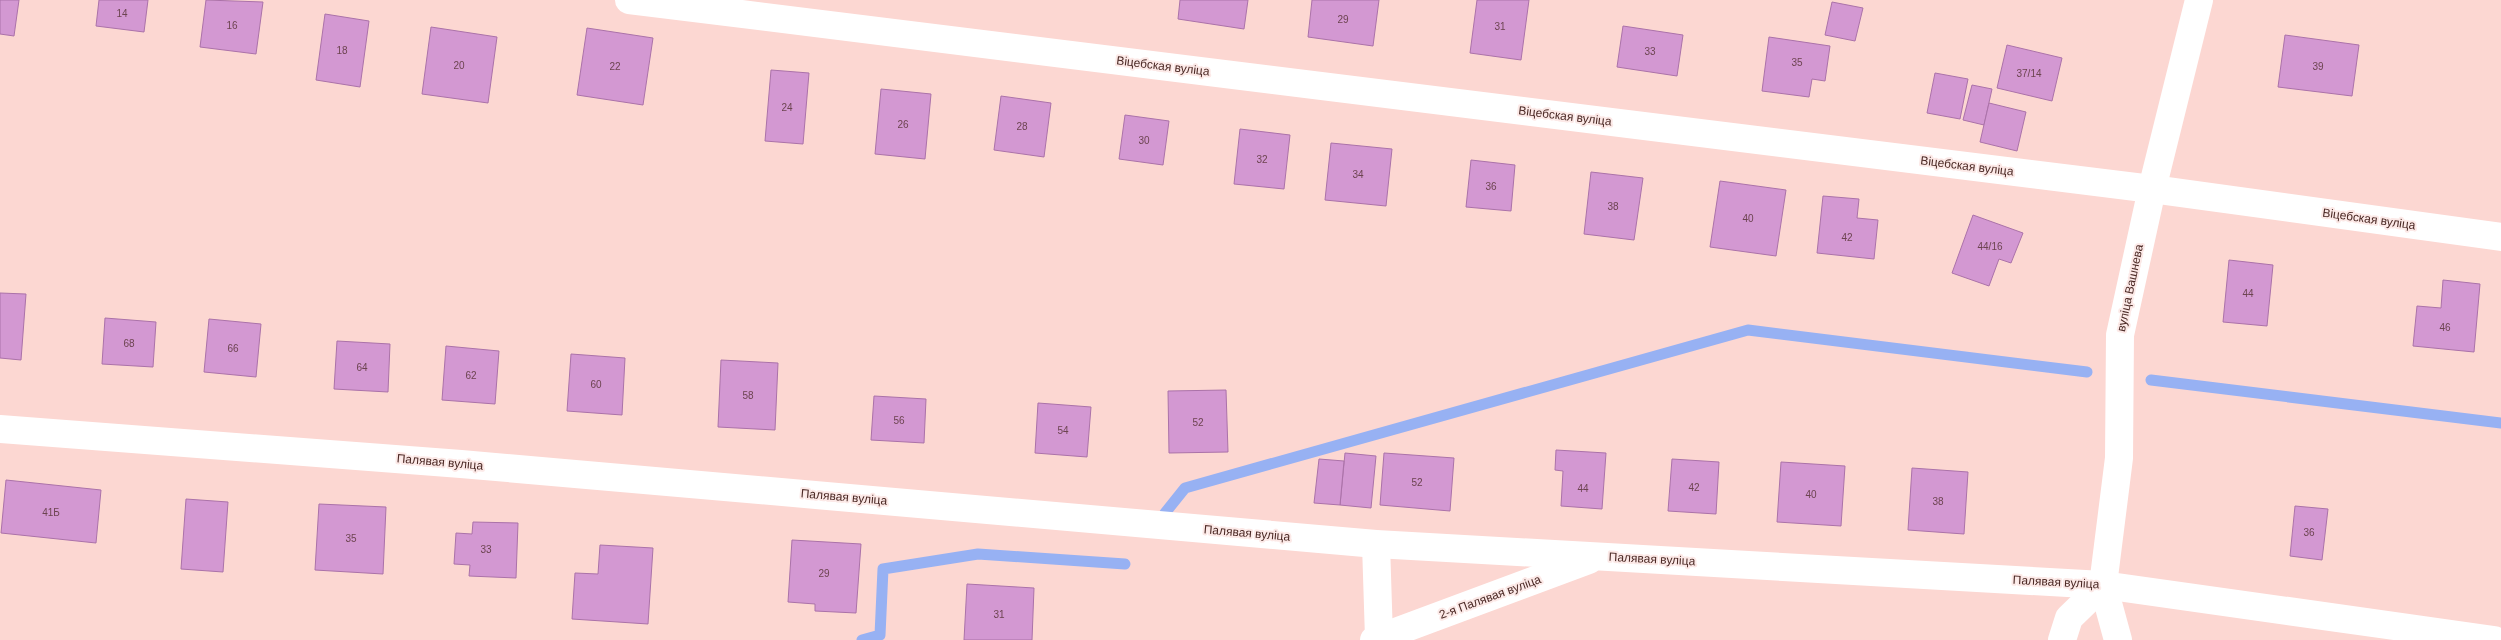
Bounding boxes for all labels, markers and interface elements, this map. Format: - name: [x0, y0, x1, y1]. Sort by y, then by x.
- house number: 14: [116, 8, 128, 19]
- house number: 29: [1337, 14, 1349, 25]
- house number: 16: [226, 20, 238, 31]
- house number: 31: [1494, 21, 1506, 32]
- house number: 18: [336, 45, 348, 56]
- house number: 33: [1644, 46, 1656, 57]
- street label: Віцебская вуліца: [1116, 53, 1211, 79]
- house number: 35: [1791, 57, 1803, 68]
- house number: 20: [453, 60, 465, 71]
- house number: 22: [609, 61, 621, 72]
- house number: 39: [2312, 61, 2324, 72]
- house number: 37/14: [2016, 68, 2042, 79]
- house number: 24: [781, 102, 793, 113]
- street label: Віцебская вуліца: [1518, 103, 1613, 129]
- house number: 26: [897, 119, 909, 130]
- house number: 28: [1016, 121, 1028, 132]
- house number: 30: [1138, 135, 1150, 146]
- street label: Віцебская вуліца: [1920, 153, 2015, 179]
- house number: 32: [1256, 154, 1268, 165]
- house number: 34: [1352, 169, 1364, 180]
- house number: 36: [1485, 181, 1497, 192]
- house number: 38: [1607, 201, 1619, 212]
- street label: Віцебская вуліца: [2322, 206, 2417, 233]
- house number: 40: [1742, 213, 1754, 224]
- house number: 42: [1841, 232, 1853, 243]
- house number: 44/16: [1977, 241, 2003, 252]
- street label: вуліца Вашнева: [2114, 243, 2146, 333]
- house number: 44: [2242, 288, 2254, 299]
- house number: 46: [2439, 322, 2451, 333]
- house number: 68: [123, 338, 135, 349]
- house number: 66: [227, 343, 239, 354]
- house number: 64: [356, 362, 368, 373]
- house number: 62: [465, 370, 477, 381]
- house number: 60: [590, 379, 602, 390]
- house number: 58: [742, 390, 754, 401]
- house number: 56: [893, 415, 905, 426]
- house number: 52: [1192, 417, 1204, 428]
- house number: 54: [1057, 425, 1069, 436]
- street label: Палявая вуліца: [396, 451, 484, 473]
- house number: 52: [1411, 477, 1423, 488]
- house number: 42: [1688, 482, 1700, 493]
- house number: 44: [1577, 483, 1589, 494]
- street label: Палявая вуліца: [800, 486, 888, 508]
- house number: 40: [1805, 489, 1817, 500]
- house number: 38: [1932, 496, 1944, 507]
- house number: 41Б: [42, 507, 60, 518]
- street label: Палявая вуліца: [1203, 522, 1291, 544]
- house number: 36: [2303, 527, 2315, 538]
- house number: 35: [345, 533, 357, 544]
- house number: 33: [480, 544, 492, 555]
- street label: Палявая вуліца: [1608, 550, 1696, 568]
- house number: 29: [818, 568, 830, 579]
- street label: 2-я Палявая вуліца: [1437, 572, 1543, 622]
- street label: Палявая вуліца: [2012, 573, 2100, 591]
- house number: 31: [993, 609, 1005, 620]

